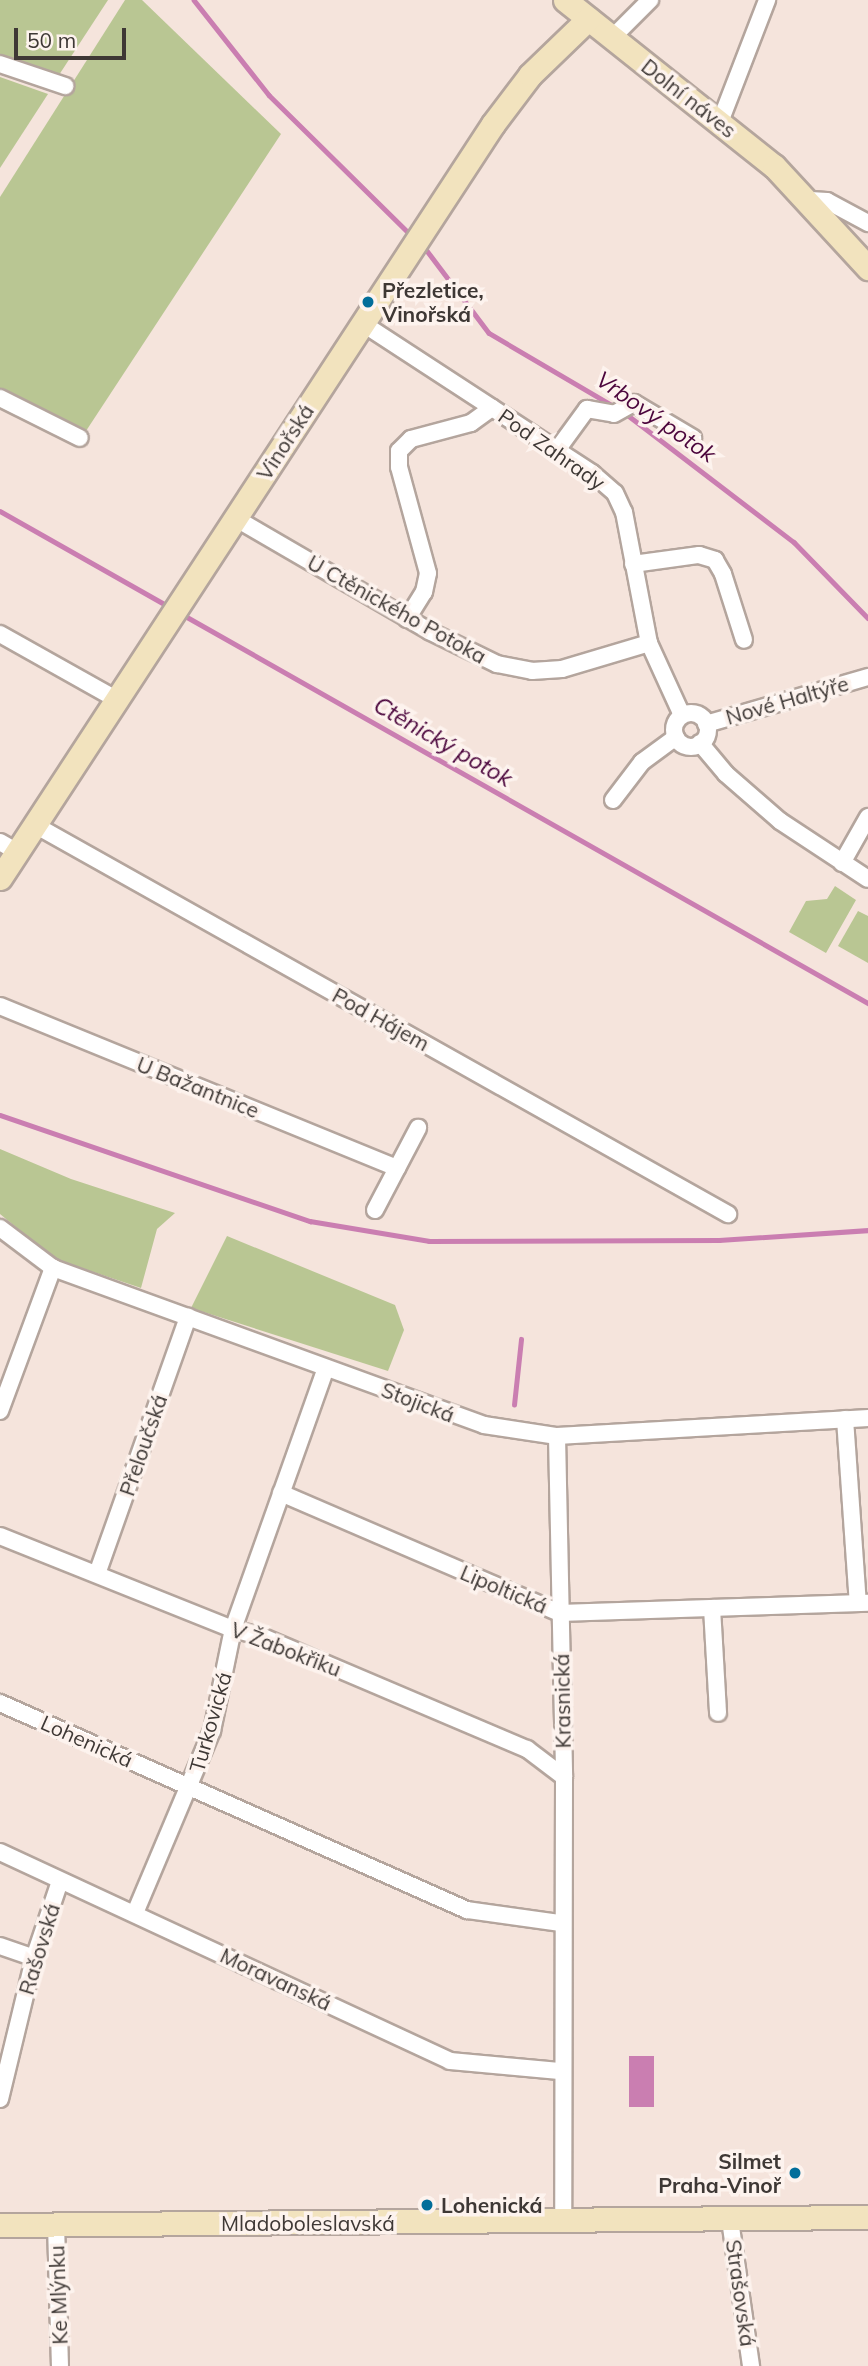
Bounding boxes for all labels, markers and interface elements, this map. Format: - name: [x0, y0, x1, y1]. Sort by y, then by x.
- scale bar: [18, 14, 130, 58]
- text: 50 m: [27, 27, 76, 53]
- street label: Dolní náves: [637, 53, 741, 143]
- place label: Přezletice, Vinořská: [382, 277, 484, 327]
- marker: Přezletice, Vinořská: [360, 294, 376, 310]
- water label: Vrbový potok: [591, 365, 721, 469]
- street label: Vinořská: [251, 399, 319, 485]
- street label: Pod Zahrady: [494, 403, 610, 495]
- street label: U Ctěnického Potoka: [303, 549, 491, 669]
- street label: Nové Haltýře: [723, 670, 851, 730]
- water label: Ctěnický potok: [369, 691, 517, 793]
- street label: Pod Hájem: [328, 982, 434, 1056]
- street label: U Bažantnice: [133, 1051, 263, 1123]
- street label: Stojická: [378, 1377, 458, 1427]
- street label: Přeloučská: [114, 1391, 172, 1499]
- street label: Lipoltická: [457, 1559, 551, 1619]
- street label: V Žabokřiku: [227, 1616, 345, 1682]
- street label: Krasnická: [549, 1653, 575, 1749]
- street label: Turkovická: [184, 1669, 236, 1775]
- street label: Lohenická: [37, 1710, 137, 1772]
- street label: Rašovská: [13, 1900, 65, 1998]
- street label: Moravanská: [216, 1942, 336, 2016]
- place label: Silmet Praha-Vinoř: [658, 2148, 781, 2198]
- marker: Silmet Praha-Vinoř: [787, 2165, 803, 2181]
- place label: Lohenická: [441, 2192, 543, 2218]
- marker: Lohenická: [419, 2197, 435, 2213]
- street label: Mladoboleslavská: [221, 2210, 395, 2236]
- street label: Strašovská: [721, 2238, 761, 2348]
- street label: Ke Mlýnku: [44, 2245, 72, 2345]

